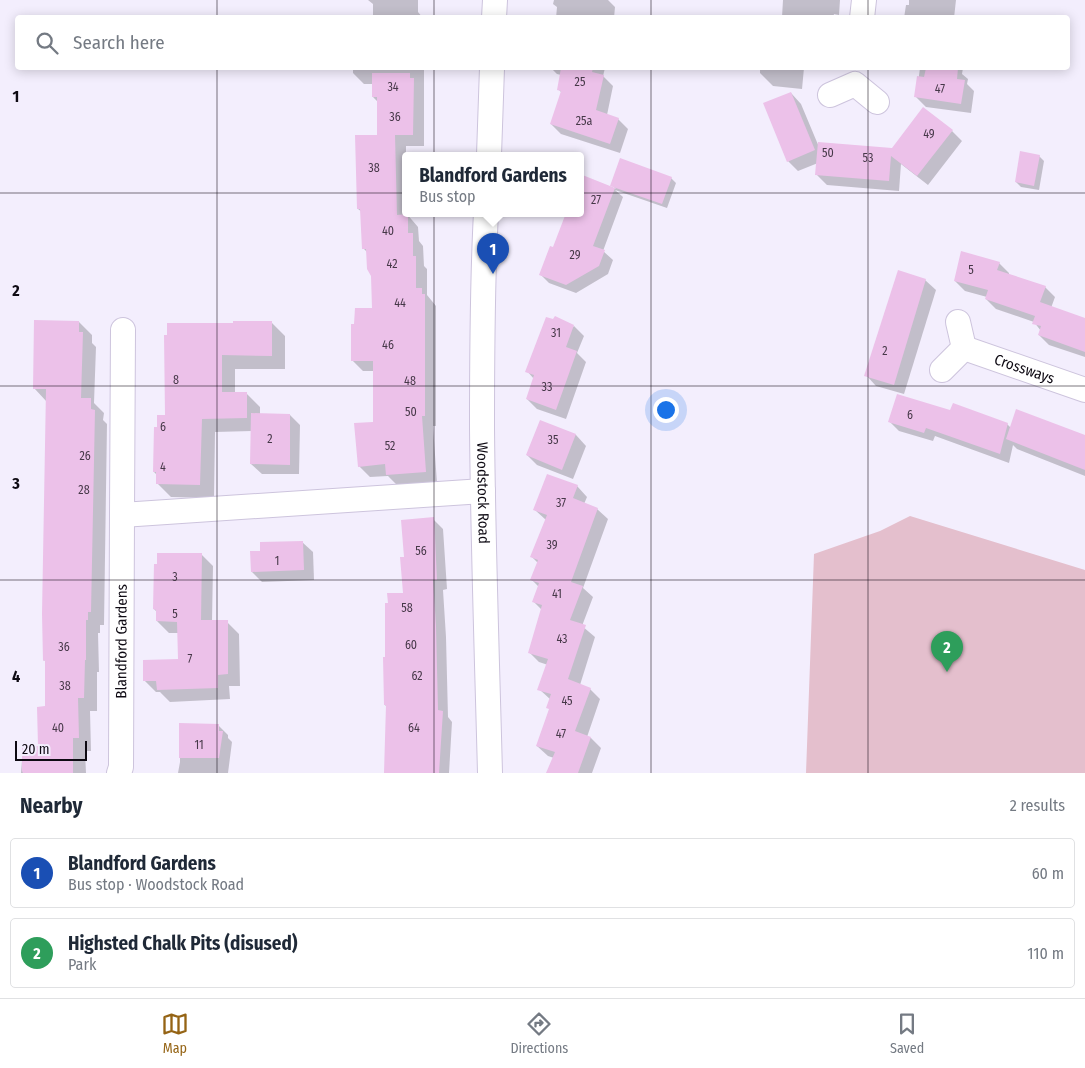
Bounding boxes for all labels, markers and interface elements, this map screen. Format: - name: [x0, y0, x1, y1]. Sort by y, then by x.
- search box: [15, 15, 1070, 70]
- icon: search: [33, 29, 61, 57]
- text: Search here: [73, 31, 165, 54]
- house number: 25: [575, 75, 586, 89]
- house number: 34: [387, 80, 399, 94]
- house number: 47: [935, 82, 945, 96]
- text: 1: [13, 87, 19, 106]
- house number: 36: [389, 110, 401, 124]
- house number: 25a: [576, 114, 592, 128]
- house number: 49: [923, 127, 935, 141]
- house number: 50: [822, 146, 834, 160]
- house number: 53: [863, 151, 873, 165]
- popup: [402, 152, 584, 217]
- house number: 38: [368, 161, 380, 175]
- text: Blandford Gardens: [419, 164, 567, 187]
- text: Bus stop: [419, 187, 476, 206]
- house number: 27: [591, 193, 601, 207]
- house number: 40: [382, 224, 394, 238]
- pin: 1: [477, 233, 509, 274]
- house number: 29: [569, 248, 581, 262]
- house number: 42: [387, 257, 397, 271]
- house number: 5: [968, 263, 974, 277]
- text: 2: [11, 281, 20, 300]
- house number: 44: [394, 296, 406, 310]
- house number: 31: [551, 326, 561, 340]
- house number: 46: [382, 338, 394, 352]
- house number: 2: [882, 344, 888, 358]
- street label: Crossways: [992, 350, 1057, 388]
- house number: 8: [173, 373, 179, 387]
- house number: 48: [404, 374, 416, 388]
- house number: 33: [542, 380, 552, 394]
- your location: [653, 397, 679, 423]
- house number: 50: [405, 405, 417, 419]
- house number: 6: [907, 408, 913, 422]
- house number: 6: [160, 420, 166, 434]
- house number: 2: [267, 432, 273, 446]
- house number: 35: [548, 433, 559, 447]
- house number: 52: [385, 439, 395, 453]
- street label: Woodstock Road: [473, 442, 493, 544]
- house number: 26: [79, 449, 91, 463]
- house number: 4: [160, 460, 166, 474]
- text: 3: [11, 474, 20, 493]
- house number: 28: [78, 483, 90, 497]
- house number: 37: [556, 496, 566, 510]
- house number: 39: [546, 538, 558, 552]
- house number: 56: [415, 544, 427, 558]
- house number: 1: [275, 554, 279, 568]
- house number: 3: [172, 570, 178, 584]
- street label: Blandford Gardens: [112, 584, 131, 699]
- house number: 41: [552, 587, 562, 601]
- house number: 58: [401, 601, 413, 615]
- house number: 5: [172, 607, 178, 621]
- pin: 2: [931, 631, 963, 672]
- house number: 43: [556, 632, 568, 646]
- house number: 60: [405, 638, 417, 652]
- house number: 36: [58, 640, 70, 654]
- house number: 7: [188, 652, 193, 666]
- text: 4: [12, 667, 20, 686]
- house number: 62: [411, 669, 423, 683]
- house number: 38: [59, 679, 71, 693]
- house number: 45: [561, 694, 573, 708]
- house number: 40: [52, 721, 64, 735]
- house number: 64: [408, 721, 420, 735]
- house number: 47: [556, 727, 566, 741]
- scale bar: [15, 738, 88, 761]
- house number: 11: [194, 738, 204, 752]
- text: 20 m: [22, 741, 50, 758]
- text: Nearby: [20, 793, 82, 819]
- text: 2 results: [1010, 796, 1065, 815]
- text: Blandford Gardens: [68, 852, 216, 875]
- text: 1: [34, 864, 40, 883]
- text: 60 m: [1032, 864, 1064, 883]
- text: Bus stop · Woodstock Road: [68, 875, 244, 894]
- text: Highsted Chalk Pits (disused): [68, 932, 298, 955]
- text: 2: [33, 944, 41, 963]
- text: 110 m: [1027, 944, 1064, 963]
- text: Park: [68, 955, 96, 974]
- tab: Map: [161, 1010, 189, 1057]
- tab: Directions: [510, 1010, 568, 1057]
- tab: Saved: [890, 1010, 924, 1057]

